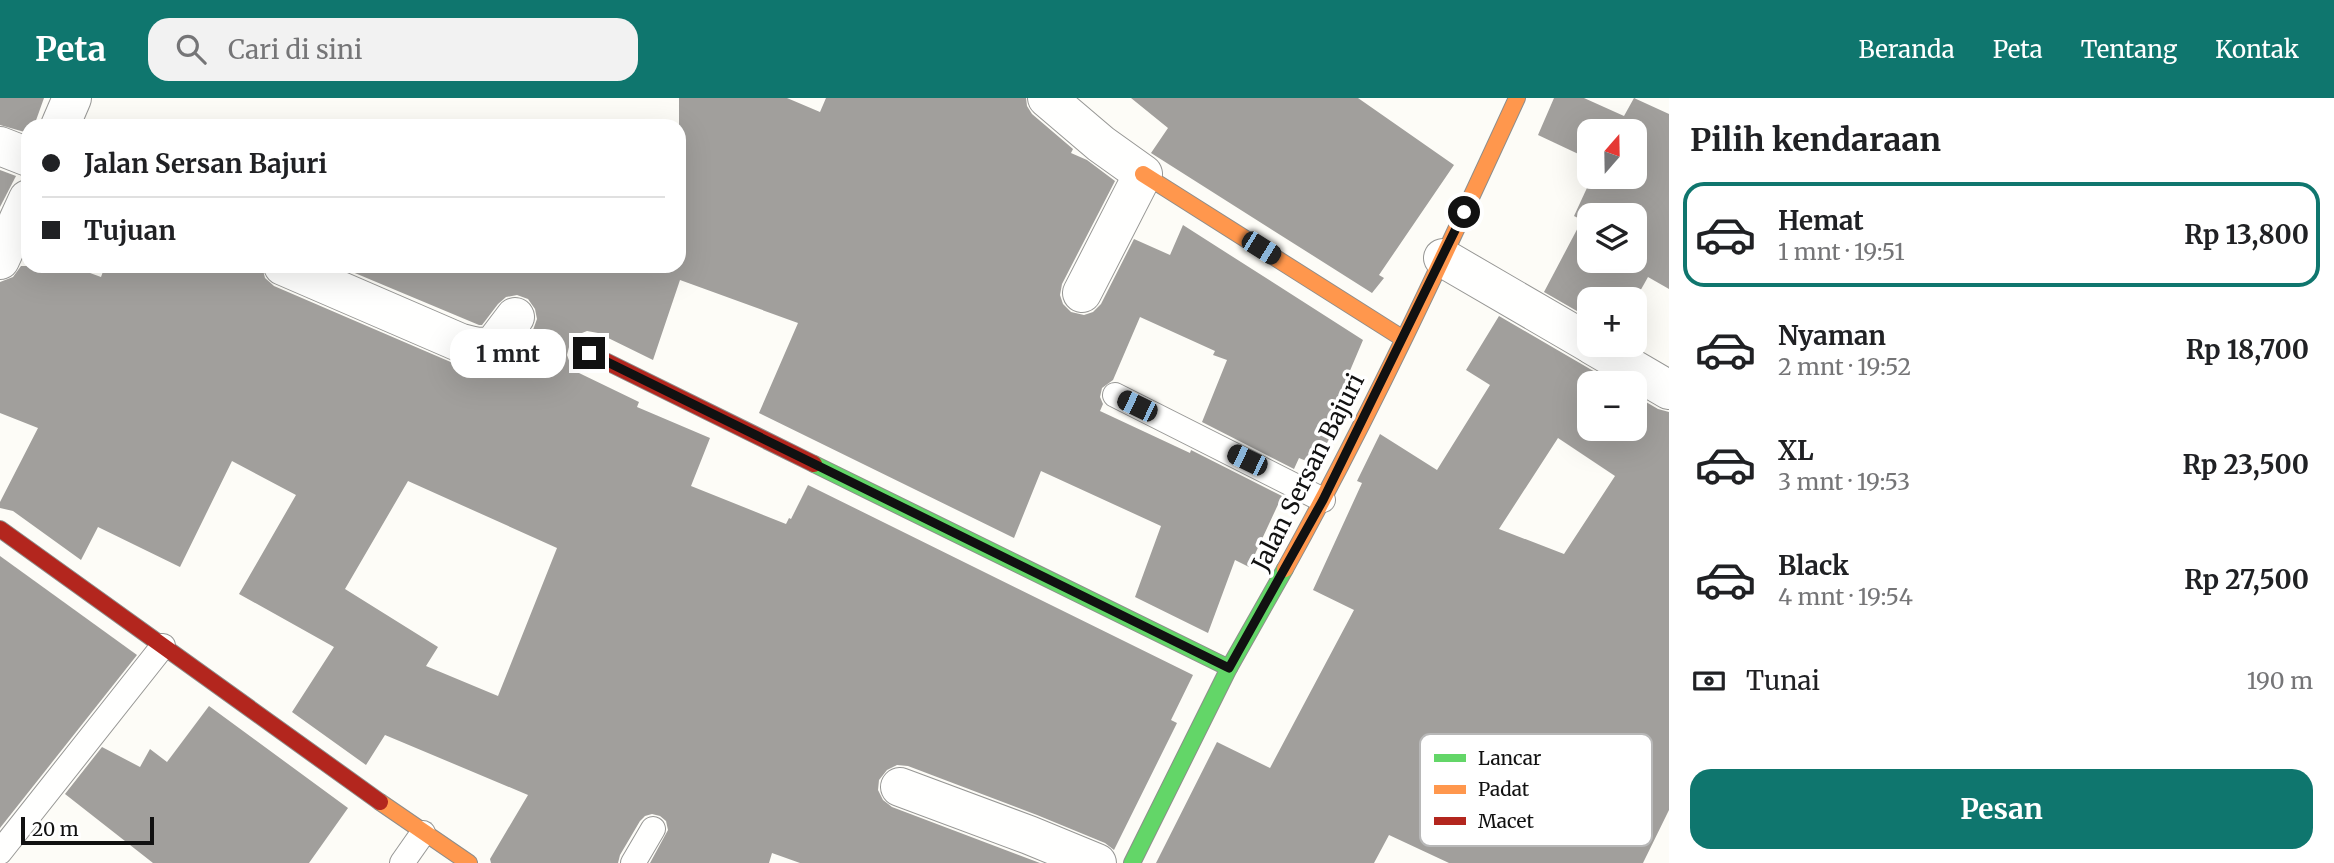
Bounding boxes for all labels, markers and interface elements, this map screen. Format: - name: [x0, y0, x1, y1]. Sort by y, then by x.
- search box: [148, 18, 638, 81]
- text: Peta: [35, 29, 106, 70]
- icon: search: [172, 30, 210, 68]
- text: Cari di sini: [228, 33, 362, 66]
- text: Beranda: [1859, 34, 1955, 65]
- text: Peta: [1993, 34, 2043, 65]
- text: Tentang: [2081, 34, 2177, 65]
- text: Kontak: [2215, 34, 2299, 65]
- north arrow: [1577, 119, 1647, 189]
- map controls: [1577, 119, 1647, 441]
- text: Pilih kendaraan: [1690, 120, 1941, 160]
- text: Jalan Sersan Bajuri: [84, 147, 327, 180]
- route start: [1448, 196, 1480, 228]
- button: layers: [1577, 203, 1647, 273]
- icon: car: [1694, 203, 1757, 266]
- text: Hemat: [1778, 204, 1864, 237]
- text: Tujuan: [84, 214, 176, 247]
- text: Rp 13,800: [2184, 218, 2309, 251]
- car: [1238, 228, 1285, 268]
- text: 1 mnt · 19:51: [1778, 237, 1905, 266]
- button: +: [1577, 287, 1647, 357]
- icon: car: [1694, 318, 1757, 381]
- text: Nyaman: [1778, 319, 1886, 352]
- callout: 1 mnt: [449, 328, 564, 378]
- text: Rp 18,700: [2186, 333, 2309, 366]
- route end: [573, 337, 605, 369]
- text: 1 mnt: [476, 339, 540, 368]
- text: 2 mnt · 19:52: [1778, 352, 1911, 381]
- street label: Jalan Sersan Bajuri: [1244, 368, 1371, 577]
- button: −: [1577, 371, 1647, 441]
- car: [1114, 387, 1161, 425]
- icon: car: [1694, 433, 1757, 496]
- text: XL: [1778, 434, 1814, 467]
- car: [1224, 441, 1271, 479]
- text: Rp 23,500: [2182, 448, 2309, 481]
- text: 3 mnt · 19:53: [1778, 467, 1910, 496]
- icon: car: [1694, 548, 1757, 611]
- text: Black: [1778, 549, 1849, 582]
- text: Rp 27,500: [2184, 563, 2309, 596]
- text: 4 mnt · 19:54: [1778, 582, 1913, 611]
- icon: cash: [1690, 662, 1728, 700]
- text: Tunai: [1746, 664, 1820, 697]
- text: 190 m: [2247, 666, 2313, 695]
- legend: [1420, 734, 1652, 846]
- text: Lancar: [1478, 746, 1542, 770]
- button: Pesan: [1690, 769, 2313, 849]
- text: Padat: [1478, 777, 1530, 801]
- text: Macet: [1478, 809, 1534, 833]
- scale bar: [21, 814, 154, 846]
- text: 20 m: [32, 817, 79, 841]

